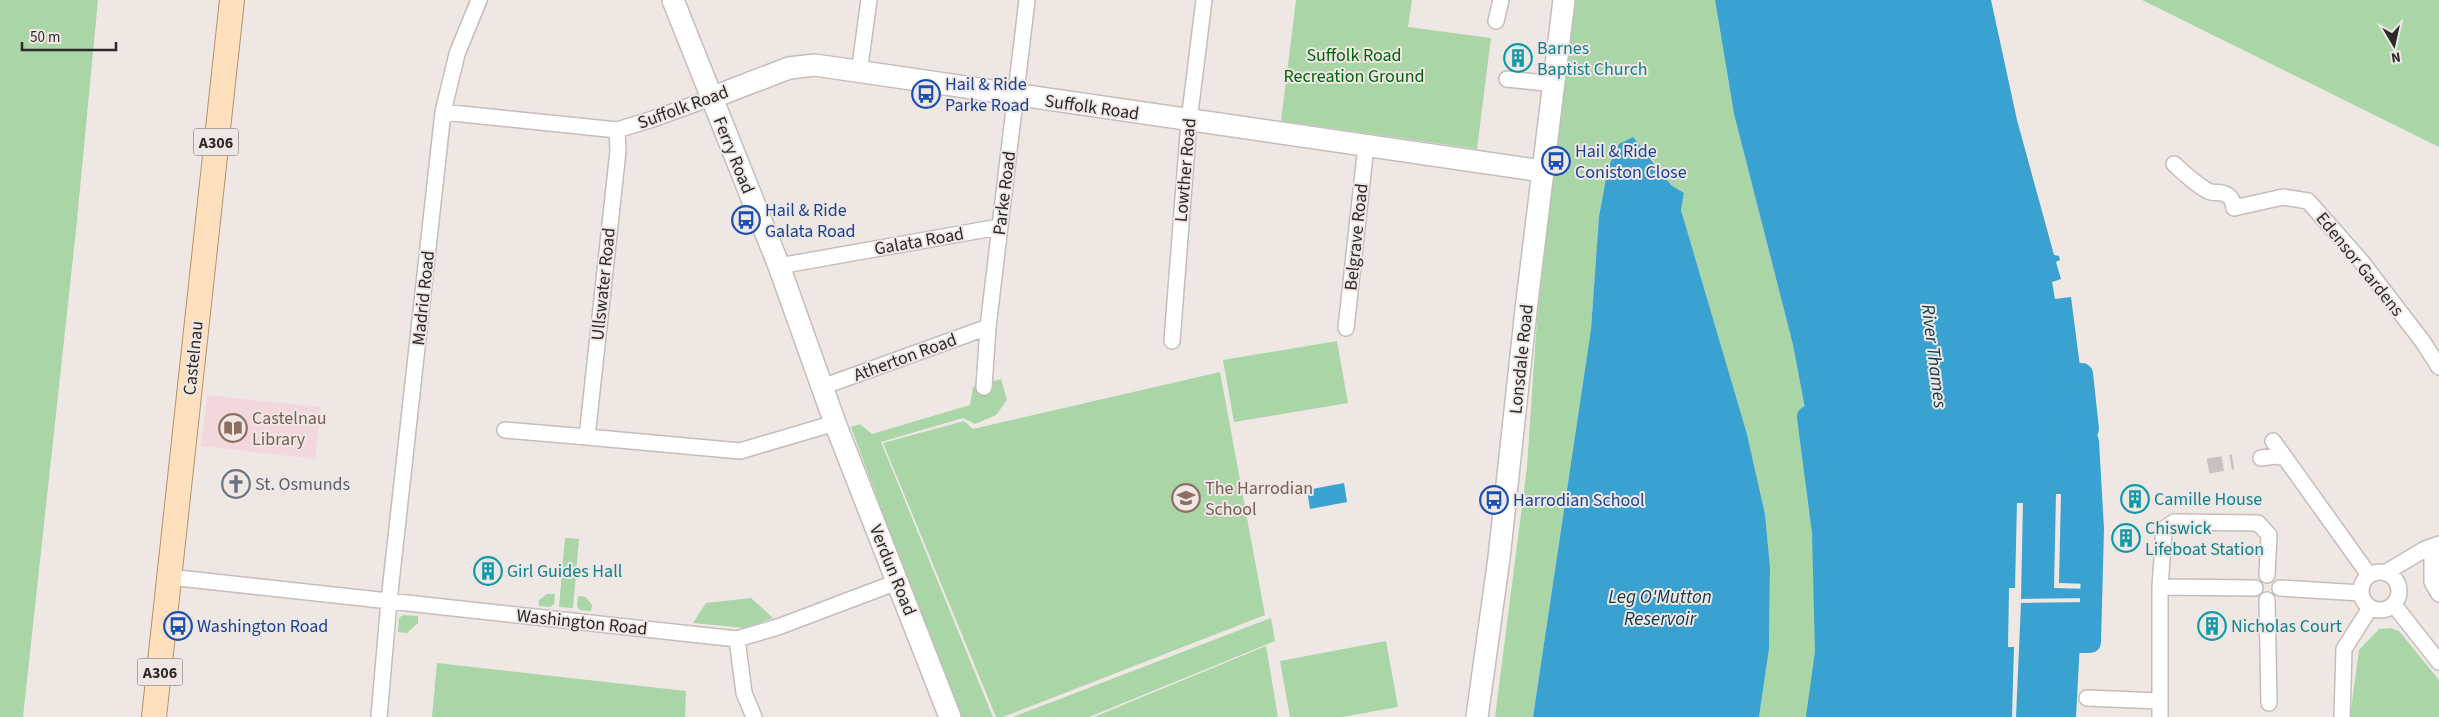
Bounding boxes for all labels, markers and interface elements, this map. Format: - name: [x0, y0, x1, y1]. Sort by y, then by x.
- scale bar: [22, 20, 116, 52]
- north arrow: [2369, 20, 2419, 70]
- text: 50 m: [30, 27, 60, 48]
- place label: Barnes Baptist Church: [1537, 36, 1648, 82]
- park label: Suffolk Road Recreation Ground: [1283, 43, 1425, 89]
- building icon: Barnes Baptist Church: [1503, 43, 1533, 73]
- text: N: [2390, 46, 2402, 67]
- place label: Hail & Ride Parke Road: [945, 72, 1029, 118]
- street label: Suffolk Road: [634, 79, 732, 135]
- bus stop icon: Hail & Ride Parke Road: [911, 79, 941, 109]
- street label: Suffolk Road: [1043, 88, 1141, 126]
- street label: Ferry Road: [707, 113, 760, 198]
- street label: Lowther Road: [1168, 117, 1203, 223]
- road number: A306: [194, 128, 238, 156]
- place label: Hail & Ride Coniston Close: [1575, 139, 1687, 185]
- bus stop icon: Hail & Ride Coniston Close: [1541, 146, 1571, 176]
- street label: Parke Road: [987, 150, 1022, 237]
- street label: Belgrave Road: [1338, 182, 1375, 292]
- place label: Hail & Ride Galata Road: [765, 198, 856, 244]
- bus stop icon: Hail & Ride Galata Road: [731, 205, 761, 235]
- street label: Edensor Gardens: [2310, 207, 2410, 322]
- street label: Galata Road: [872, 221, 966, 262]
- street label: Ullswater Road: [585, 226, 622, 342]
- street label: Madrid Road: [406, 249, 441, 347]
- street label: Lonsdale Road: [1503, 303, 1540, 415]
- water label: River Thames: [1914, 303, 1953, 410]
- street label: Castelnau: [177, 320, 210, 396]
- street label: Atherton Road: [850, 327, 960, 388]
- place label: Castelnau Library: [252, 406, 327, 452]
- library icon: Castelnau Library: [218, 413, 248, 443]
- church icon: St. Osmunds: [221, 469, 251, 499]
- place label: St. Osmunds: [255, 472, 350, 497]
- place label: The Harrodian School: [1205, 476, 1313, 522]
- school or university icon: The Harrodian School: [1171, 483, 1201, 513]
- building icon: Camille House: [2120, 484, 2150, 514]
- bus stop icon: Harrodian School: [1479, 485, 1509, 515]
- place label: Camille House: [2154, 487, 2262, 512]
- place label: Harrodian School: [1513, 488, 1645, 513]
- place label: Chiswick Lifeboat Station: [2145, 516, 2264, 562]
- street label: Verdun Road: [863, 521, 922, 619]
- building icon: Chiswick Lifeboat Station: [2111, 523, 2141, 553]
- building icon: Girl Guides Hall: [473, 556, 503, 586]
- place label: Girl Guides Hall: [507, 559, 622, 584]
- water label: Leg O'Mutton Reservoir: [1608, 584, 1712, 633]
- street label: Washington Road: [515, 603, 649, 642]
- bus stop icon: Washington Road: [163, 611, 193, 641]
- building icon: Nicholas Court: [2197, 611, 2227, 641]
- place label: Washington Road: [197, 614, 328, 639]
- place label: Nicholas Court: [2231, 614, 2342, 639]
- road number: A306: [138, 659, 182, 686]

